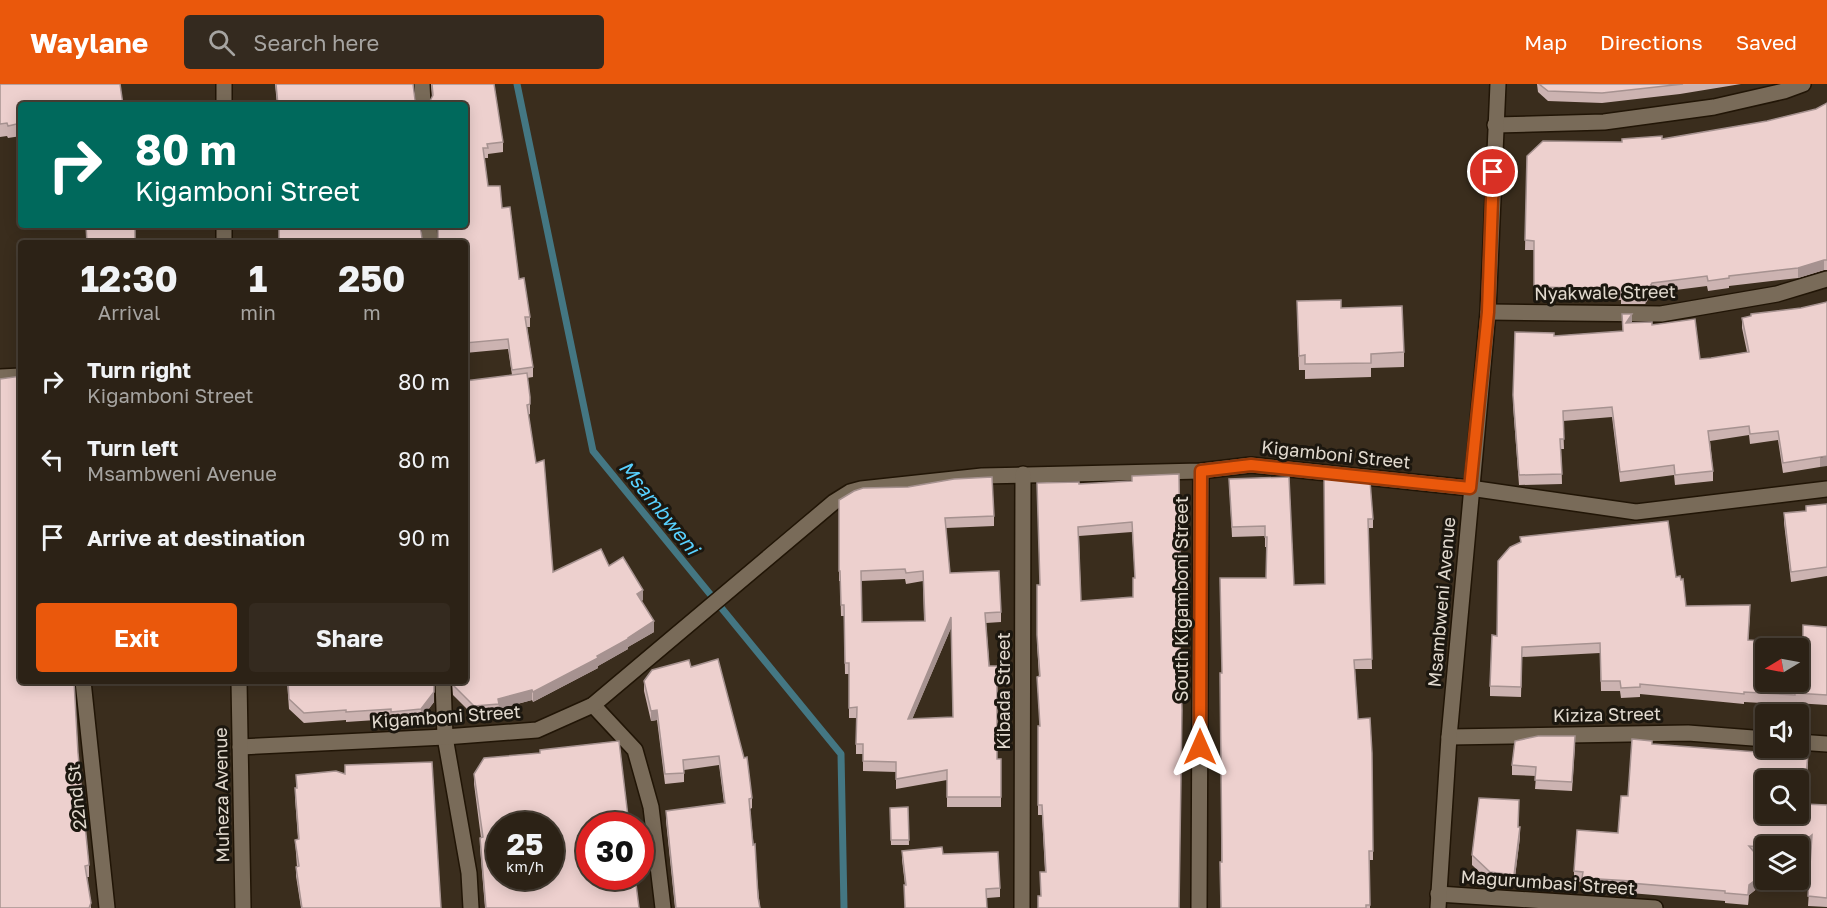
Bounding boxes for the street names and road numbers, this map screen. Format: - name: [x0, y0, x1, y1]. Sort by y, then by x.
- street label: Nyakwale Street: [1534, 280, 1676, 304]
- street label: Kigamboni Street: [1260, 435, 1412, 473]
- street label: South Kigamboni Street: [1170, 496, 1192, 702]
- street label: Msambweni Avenue: [1423, 516, 1459, 688]
- street label: Kibada Street: [992, 632, 1014, 750]
- street label: Kigamboni Street: [370, 700, 522, 732]
- street label: Kiziza Street: [1553, 702, 1661, 726]
- street label: Muheza Avenue: [209, 727, 233, 863]
- street label: 22nd St: [62, 763, 90, 831]
- street label: Magurumbasi Street: [1460, 865, 1636, 899]

